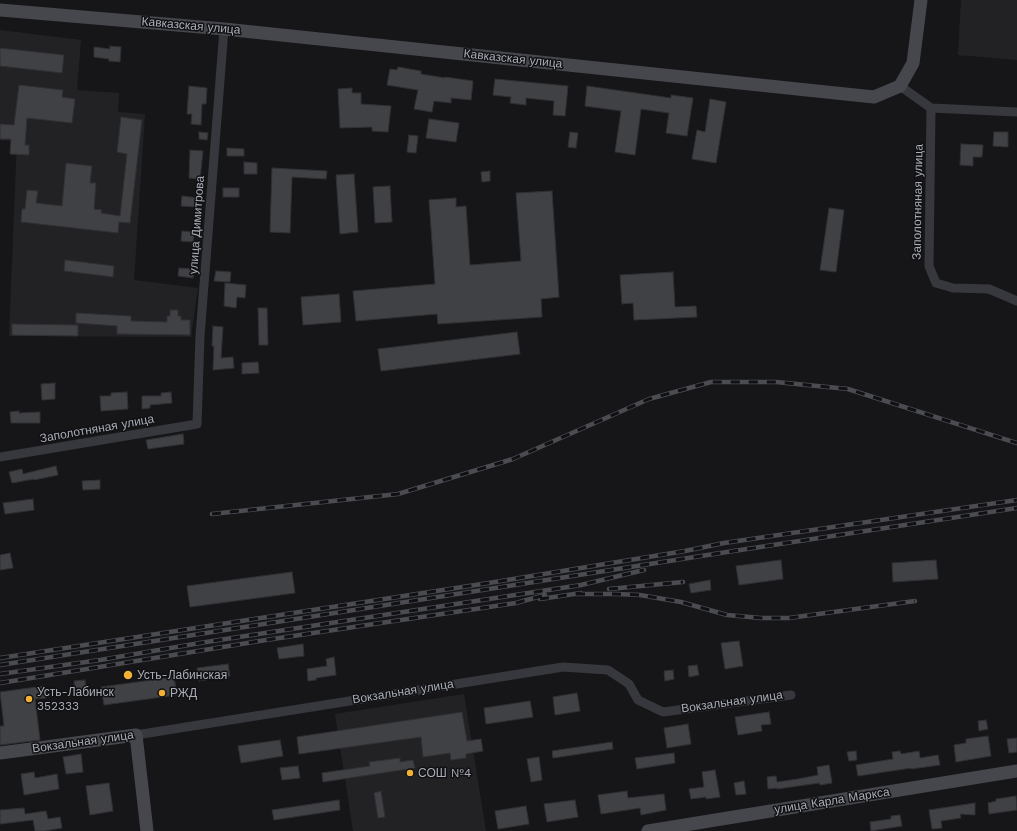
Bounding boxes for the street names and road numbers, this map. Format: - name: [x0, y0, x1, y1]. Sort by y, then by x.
- street label: Кавказская улица: [141, 15, 241, 37]
- street label: Кавказская улица: [463, 47, 563, 71]
- street label: Заполотняная улица: [910, 144, 926, 260]
- street label: улица Димитрова: [186, 175, 208, 275]
- street label: Заполотняная улица: [39, 412, 155, 446]
- street label: Вокзальная улица: [351, 677, 455, 707]
- street label: Вокзальная улица: [680, 688, 784, 716]
- street label: Вокзальная улица: [31, 728, 135, 756]
- street label: улица Карла Маркса: [773, 785, 891, 817]

